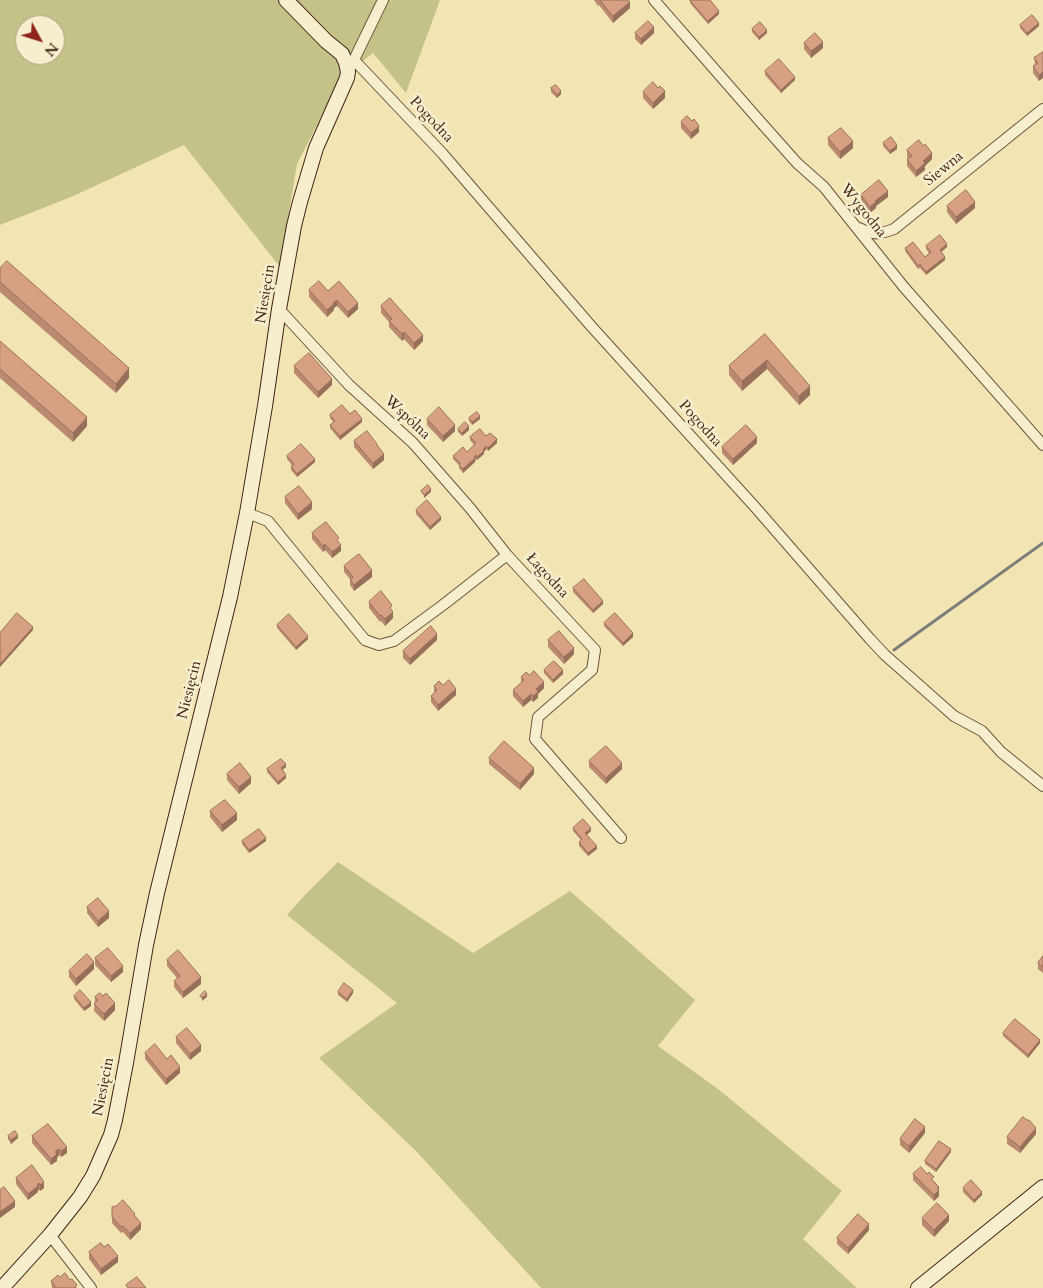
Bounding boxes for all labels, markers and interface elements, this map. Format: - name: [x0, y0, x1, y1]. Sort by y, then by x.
- north arrow: [15, 15, 65, 65]
- text: N: [40, 39, 62, 60]
- street label: Pogodna: [405, 93, 457, 147]
- street label: Siewna: [921, 148, 967, 190]
- street label: Wygodna: [836, 180, 890, 242]
- street label: Niesięcin: [252, 263, 280, 325]
- street label: Wspólna: [380, 392, 434, 444]
- street label: Pogodna: [674, 397, 726, 451]
- street label: Łagodna: [522, 550, 572, 602]
- street label: Niesięcin: [174, 659, 206, 721]
- street label: Niesięcin: [89, 1056, 119, 1118]

